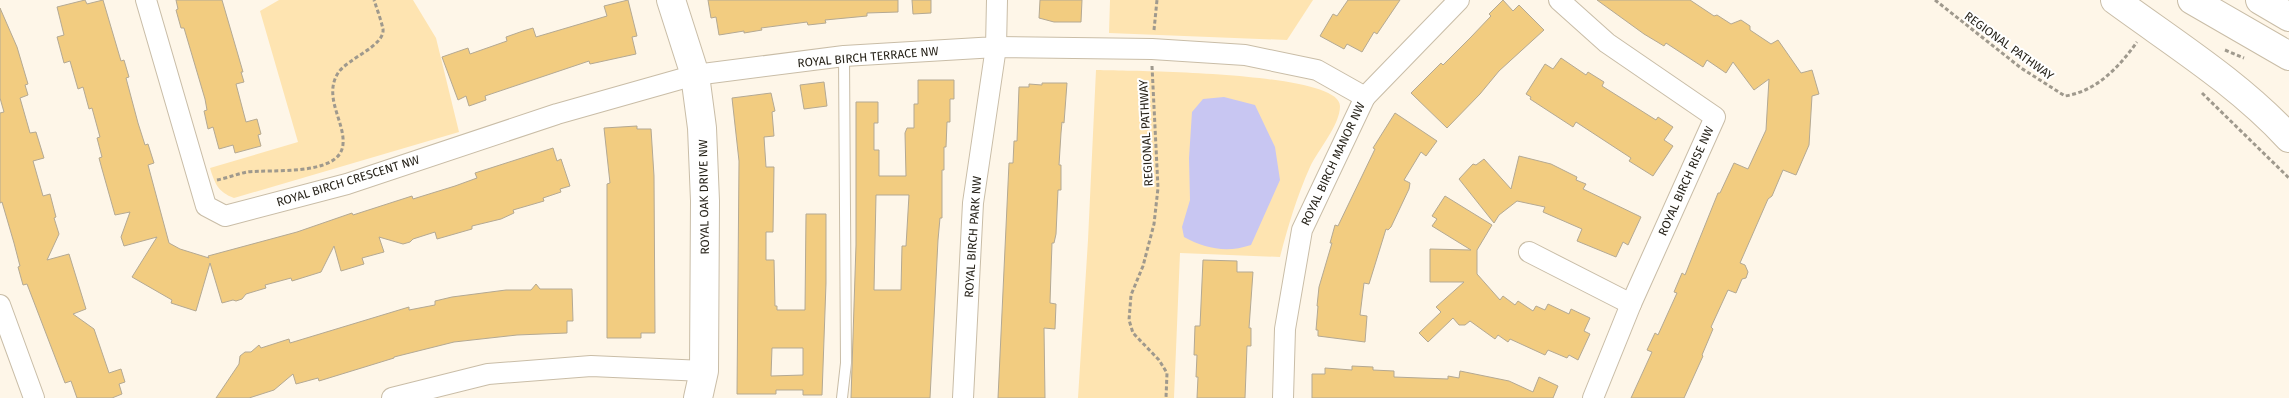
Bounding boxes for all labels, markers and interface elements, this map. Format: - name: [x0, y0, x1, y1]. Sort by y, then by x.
- street label: REGIONAL PATHWAY: [1962, 9, 2057, 83]
- street label: ROYAL BIRCH TERRACE NW: [797, 44, 939, 70]
- street label: REGIONAL PATHWAY: [1136, 79, 1156, 187]
- street label: ROYAL BIRCH MANOR NW: [1298, 100, 1368, 228]
- street label: ROYAL BIRCH RISE NW: [1656, 124, 1716, 238]
- street label: ROYAL OAK DRIVE NW: [696, 139, 712, 255]
- street label: ROYAL BIRCH CRESCENT NW: [275, 153, 421, 209]
- street label: ROYAL BIRCH PARK NW: [962, 176, 984, 298]

